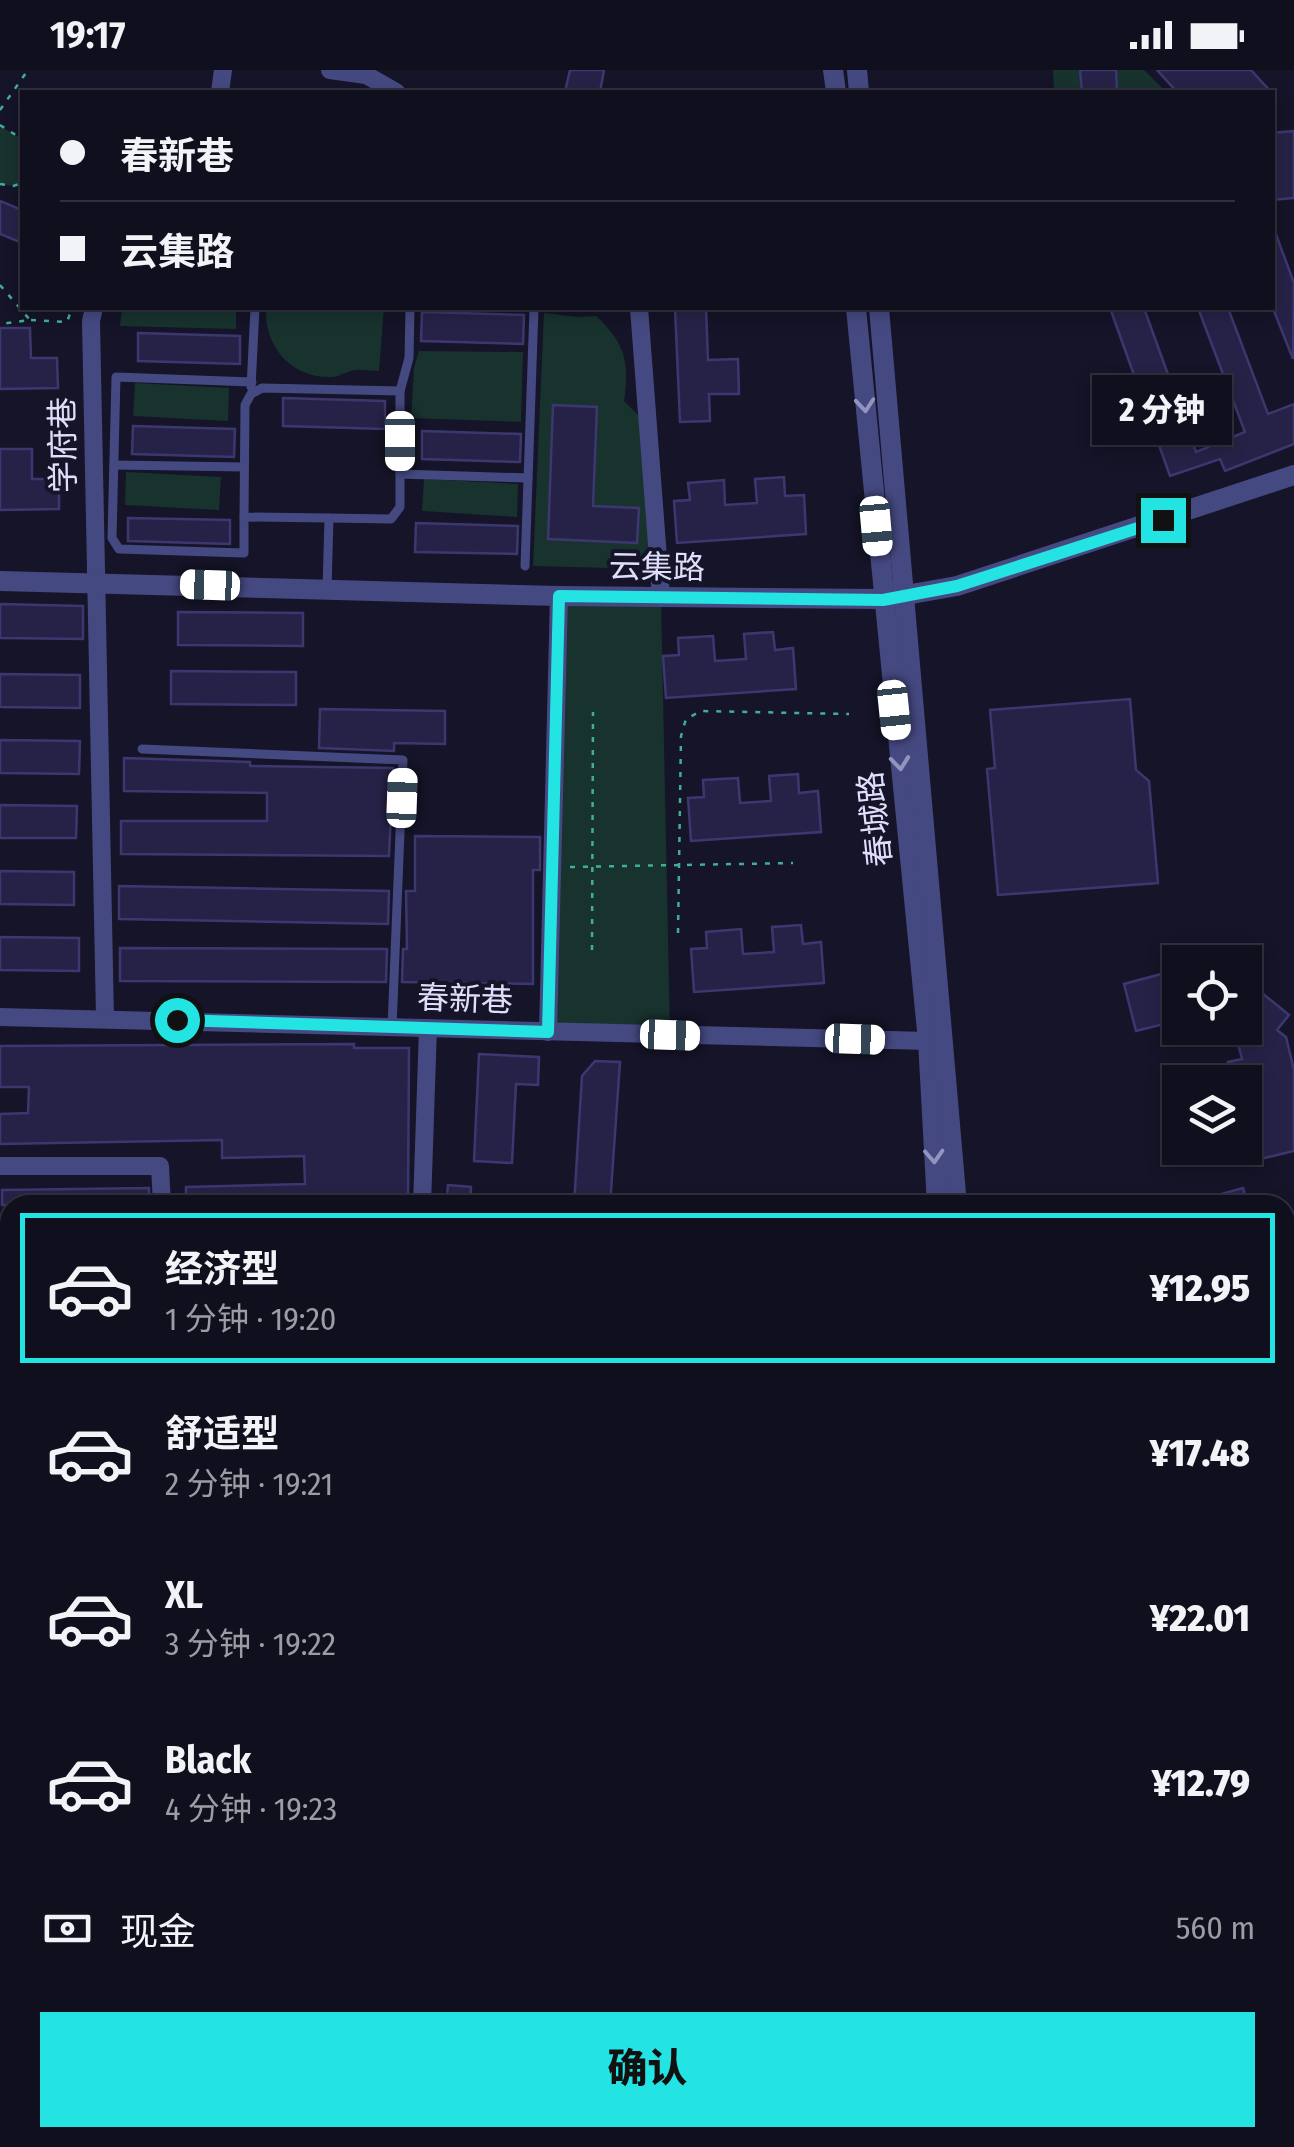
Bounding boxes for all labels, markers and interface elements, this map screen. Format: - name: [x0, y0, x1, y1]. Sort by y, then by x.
- text: 19:17: [50, 12, 125, 58]
- text: 春新巷: [120, 133, 234, 179]
- text: 云集路: [120, 229, 234, 275]
- callout: 2 分钟: [1093, 375, 1233, 445]
- text: 2 分钟: [1119, 391, 1205, 429]
- street label: 学府巷: [43, 397, 83, 493]
- one-way arrow: [853, 397, 875, 413]
- car: [385, 411, 415, 471]
- car: [858, 495, 894, 557]
- route end: [1141, 498, 1186, 543]
- street label: 云集路: [609, 547, 705, 587]
- car: [179, 569, 241, 601]
- car: [876, 679, 912, 741]
- one-way arrow: [888, 755, 910, 771]
- car: [386, 767, 418, 829]
- street label: 春城路: [851, 769, 899, 869]
- map controls: [1162, 945, 1262, 1165]
- button: locate: [1162, 945, 1262, 1045]
- street label: 春新巷: [416, 978, 514, 1020]
- route start: [155, 998, 200, 1043]
- car: [639, 1019, 701, 1051]
- car: [824, 1023, 886, 1055]
- button: layers: [1162, 1065, 1262, 1165]
- one-way arrow: [924, 1149, 945, 1165]
- icon: car: [45, 1243, 135, 1333]
- text: 经济型: [165, 1246, 279, 1292]
- text: ¥12.95: [1150, 1265, 1250, 1311]
- text: 1 分钟 · 19:20: [165, 1300, 336, 1338]
- icon: car: [45, 1408, 135, 1498]
- text: 舒适型: [165, 1411, 279, 1457]
- text: ¥17.48: [1150, 1430, 1250, 1476]
- text: 2 分钟 · 19:21: [165, 1465, 333, 1503]
- text: XL: [165, 1572, 203, 1618]
- icon: car: [45, 1573, 135, 1663]
- text: ¥22.01: [1150, 1595, 1250, 1641]
- text: 3 分钟 · 19:22: [165, 1625, 336, 1663]
- text: Black: [165, 1737, 251, 1783]
- icon: car: [45, 1738, 135, 1828]
- text: ¥12.79: [1152, 1760, 1250, 1806]
- text: 4 分钟 · 19:23: [165, 1790, 337, 1828]
- icon: cash: [40, 1901, 95, 1956]
- text: 现金: [120, 1909, 196, 1955]
- text: 560 m: [1176, 1909, 1255, 1947]
- button: 确认: [40, 2012, 1255, 2127]

